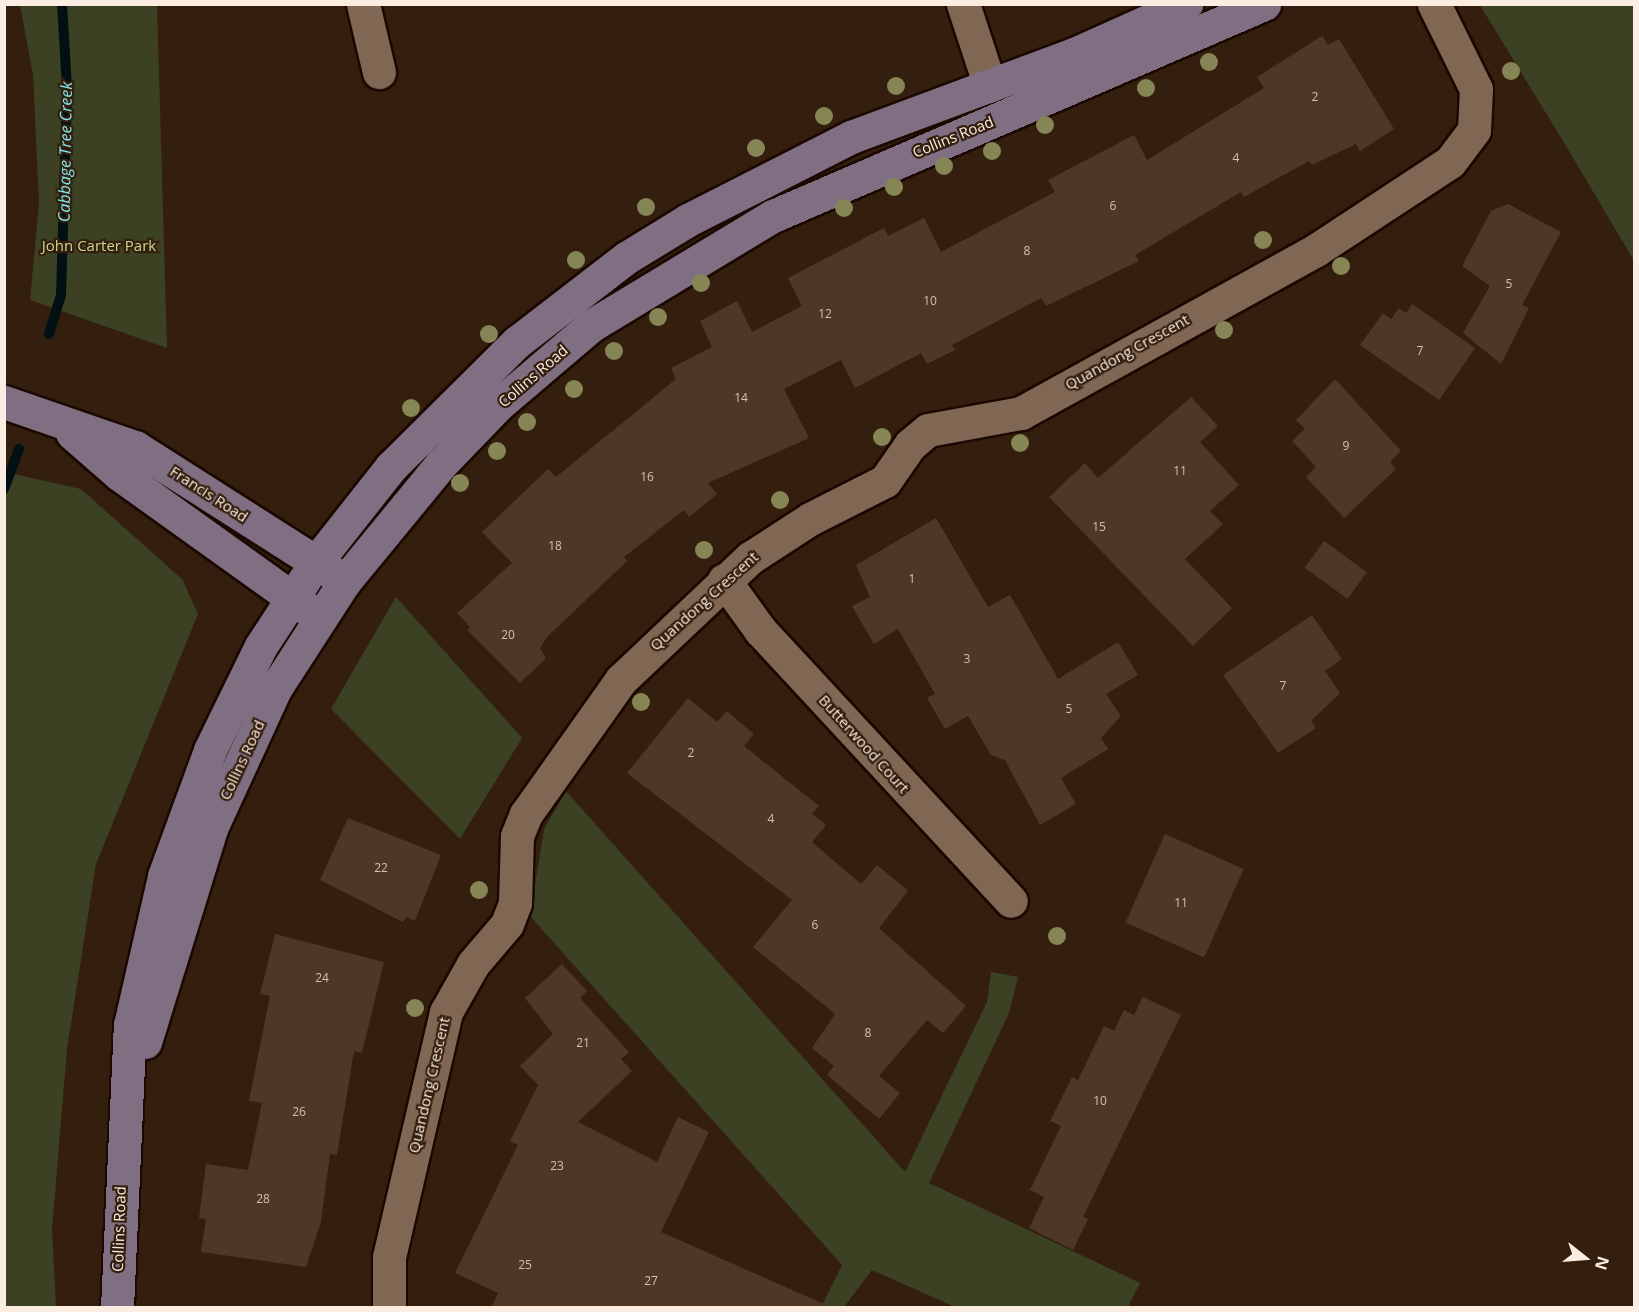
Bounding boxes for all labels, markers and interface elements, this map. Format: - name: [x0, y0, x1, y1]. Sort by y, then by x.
- water label: Cabbage Tree Creek: [54, 82, 76, 222]
- house number: 2: [1312, 90, 1318, 104]
- street label: Collins Road: [910, 113, 996, 161]
- house number: 4: [1233, 151, 1239, 165]
- house number: 6: [1110, 199, 1116, 213]
- park label: John Carter Park: [42, 237, 156, 255]
- house number: 8: [1024, 244, 1030, 258]
- house number: 5: [1506, 277, 1512, 291]
- house number: 10: [923, 294, 937, 308]
- house number: 12: [818, 307, 832, 321]
- street label: Quandong Crescent: [1062, 310, 1192, 394]
- street label: Collins Road: [495, 341, 571, 411]
- house number: 7: [1417, 344, 1423, 358]
- house number: 14: [734, 391, 748, 405]
- house number: 9: [1343, 439, 1349, 453]
- street label: Francis Road: [167, 462, 251, 526]
- house number: 11: [1173, 464, 1187, 478]
- house number: 16: [640, 470, 654, 484]
- house number: 15: [1092, 520, 1106, 534]
- house number: 18: [548, 539, 562, 553]
- street label: Quandong Crescent: [646, 548, 762, 654]
- house number: 1: [909, 572, 915, 586]
- house number: 20: [501, 628, 515, 642]
- house number: 3: [964, 652, 970, 666]
- house number: 7: [1280, 679, 1286, 693]
- street label: Butterwood Court: [815, 691, 913, 797]
- house number: 5: [1066, 702, 1072, 716]
- street label: Collins Road: [216, 717, 268, 803]
- house number: 2: [688, 746, 694, 760]
- house number: 4: [768, 812, 774, 826]
- house number: 22: [374, 861, 388, 875]
- house number: 11: [1174, 896, 1188, 910]
- house number: 6: [812, 918, 818, 932]
- house number: 24: [315, 971, 329, 985]
- street label: Quandong Crescent: [405, 1015, 453, 1155]
- house number: 8: [865, 1026, 871, 1040]
- house number: 21: [576, 1036, 590, 1050]
- house number: 10: [1093, 1094, 1107, 1108]
- house number: 26: [292, 1105, 306, 1119]
- house number: 23: [550, 1159, 564, 1173]
- street label: Collins Road: [109, 1186, 129, 1272]
- house number: 28: [256, 1192, 270, 1206]
- north arrow: [1555, 1228, 1615, 1288]
- text: N: [1590, 1254, 1615, 1273]
- house number: 25: [518, 1258, 532, 1272]
- house number: 27: [644, 1274, 658, 1288]

